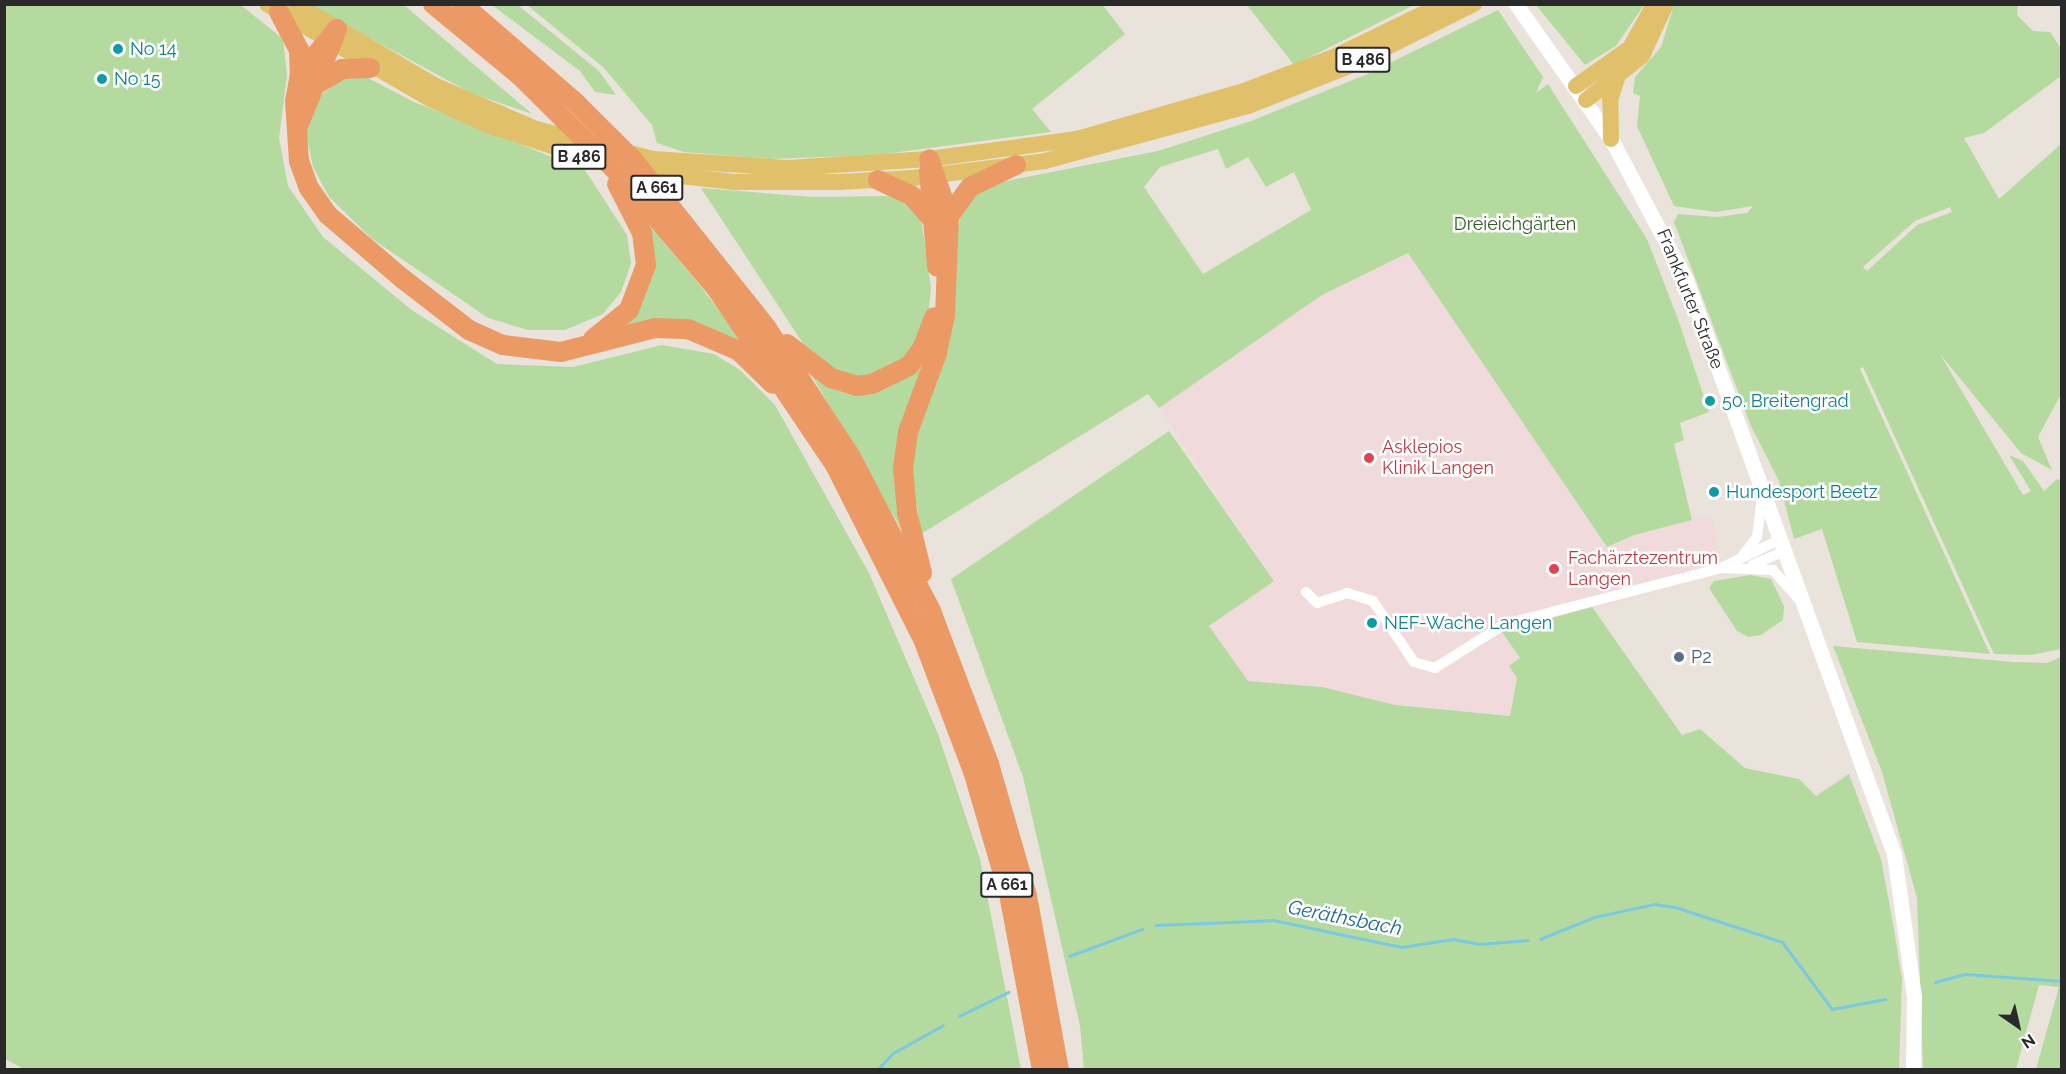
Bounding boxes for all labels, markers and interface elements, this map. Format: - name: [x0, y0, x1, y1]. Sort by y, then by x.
- place label: No 14: [130, 38, 177, 60]
- marker: No 14: [111, 42, 125, 56]
- road number: B 486: [1334, 47, 1392, 73]
- place label: No 15: [114, 68, 161, 90]
- marker: No 15: [95, 72, 109, 86]
- road number: B 486: [550, 144, 608, 170]
- road number: A 661: [630, 175, 684, 201]
- park label: Dreieichgärten: [1454, 213, 1576, 235]
- street label: Frankfurter Straße: [1652, 226, 1728, 372]
- place label: 50. Breitengrad: [1722, 390, 1849, 412]
- marker: 50. Breitengrad: [1703, 394, 1717, 408]
- place label: Asklepios Klinik Langen: [1382, 437, 1494, 480]
- marker: Asklepios Klinik Langen: [1360, 449, 1378, 467]
- place label: Hundesport Beetz: [1726, 481, 1878, 503]
- marker: Hundesport Beetz: [1707, 485, 1721, 499]
- place label: Fachärztezentrum Langen: [1568, 548, 1718, 590]
- marker: Fachärztezentrum Langen: [1545, 560, 1563, 578]
- place label: NEF-Wache Langen: [1384, 612, 1552, 634]
- marker: NEF-Wache Langen: [1365, 616, 1379, 630]
- place label: P2: [1691, 646, 1712, 668]
- marker: P2: [1672, 650, 1686, 664]
- road number: A 661: [980, 872, 1034, 898]
- water label: Geräthsbach: [1286, 895, 1404, 941]
- north arrow: [1988, 996, 2048, 1056]
- text: N: [2018, 1030, 2039, 1053]

